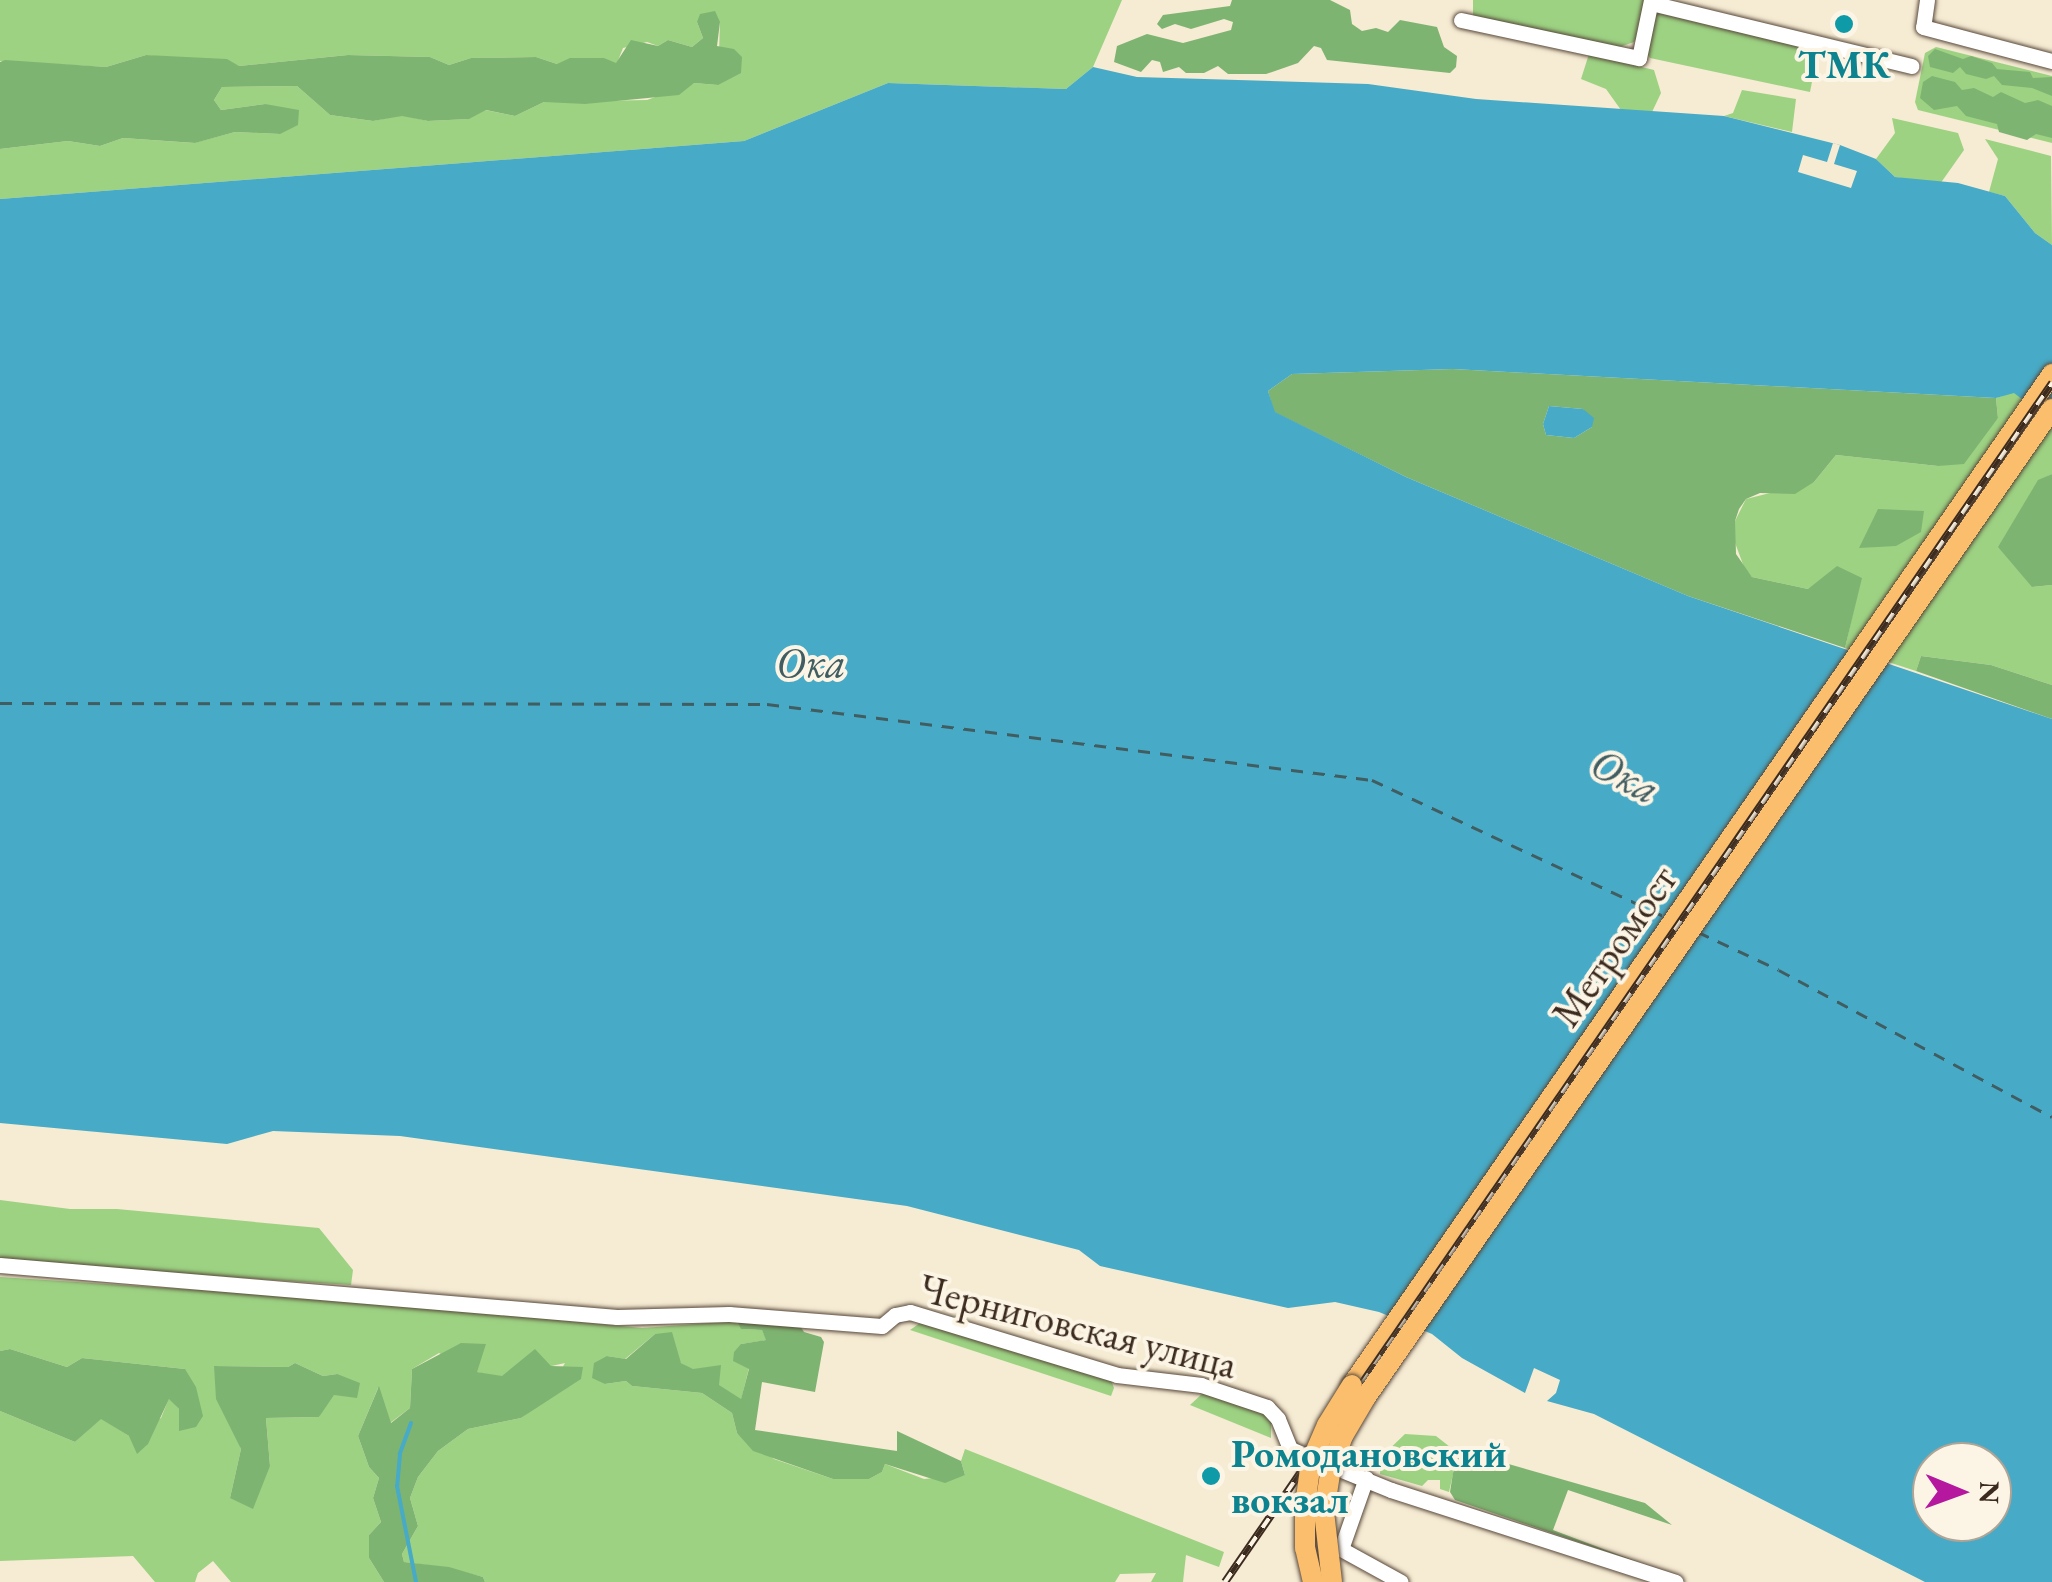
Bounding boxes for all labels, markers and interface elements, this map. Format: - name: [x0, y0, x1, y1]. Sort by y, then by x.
- marker: ТМК: [1833, 13, 1855, 35]
- place label: ТМК: [1798, 40, 1890, 88]
- water label: Ока: [776, 638, 846, 688]
- water label: Ока: [1582, 737, 1668, 815]
- street label: Метромост: [1541, 857, 1687, 1035]
- street label: Черниговская улица: [914, 1263, 1242, 1389]
- place label: Ромодановский вокзал: [1231, 1429, 1507, 1523]
- north arrow: [1912, 1442, 2012, 1542]
- marker: Ромодановский вокзал: [1200, 1465, 1222, 1487]
- text: N: [1972, 1481, 2008, 1504]

